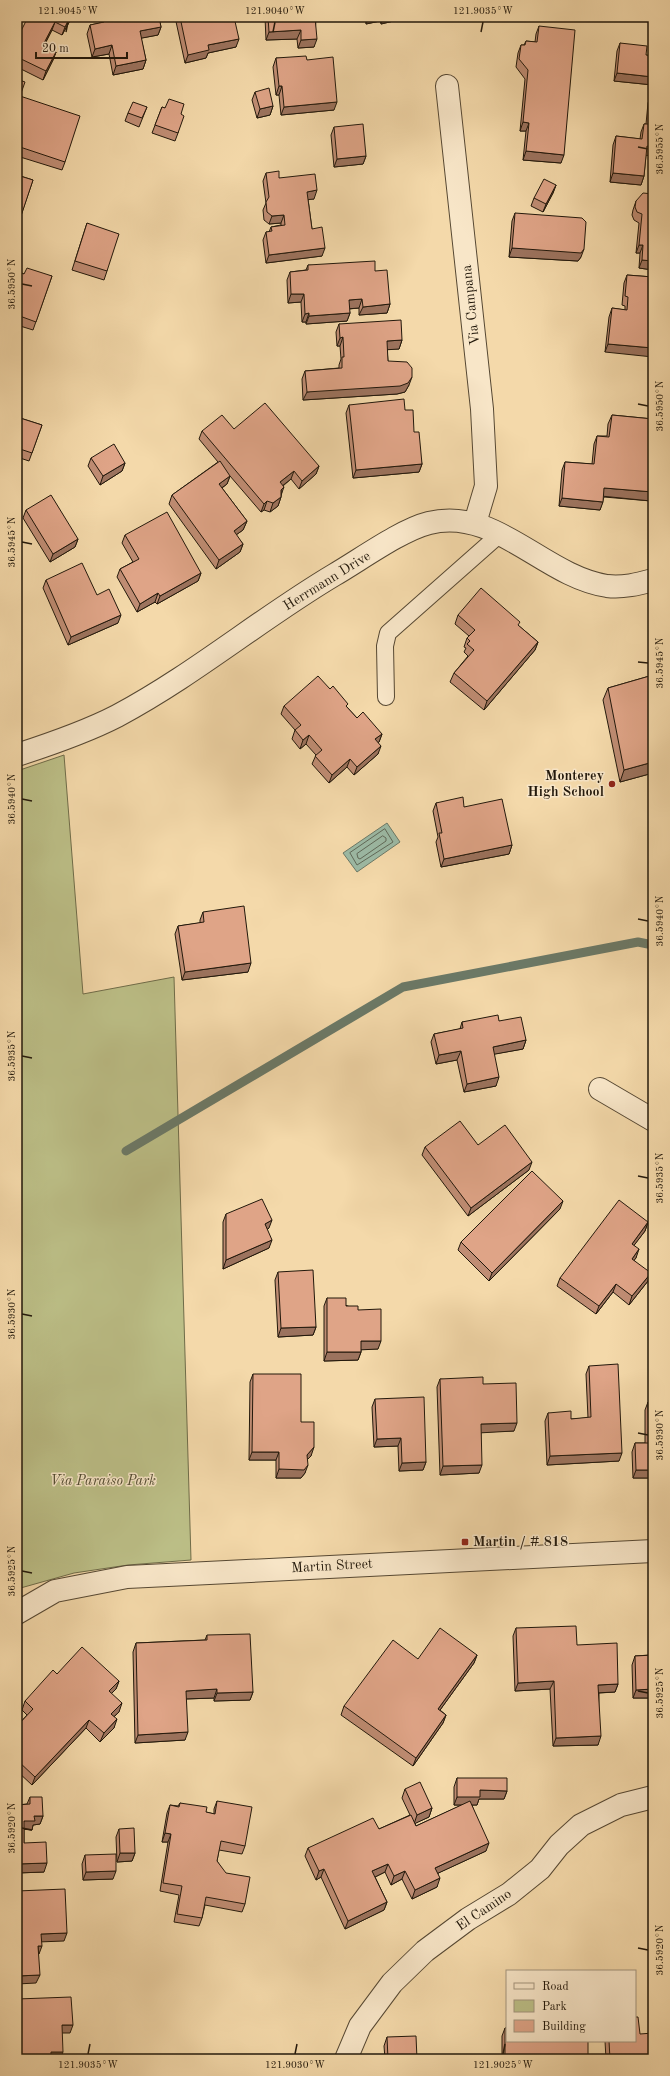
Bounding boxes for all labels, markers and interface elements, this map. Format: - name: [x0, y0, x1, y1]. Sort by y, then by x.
- text: 121.9045°W: [38, 6, 98, 16]
- text: 121.9040°W: [245, 6, 305, 16]
- text: 121.9035°W: [453, 6, 513, 16]
- scale bar: [36, 34, 127, 60]
- text: 20 m: [42, 43, 69, 55]
- text: 36.5955°N: [655, 123, 665, 175]
- text: 36.5950°N: [7, 258, 17, 310]
- street label: Via Campana: [460, 264, 482, 346]
- text: 36.5950°N: [655, 380, 665, 432]
- text: 36.5945°N: [7, 516, 17, 568]
- street label: Herrmann Drive: [281, 549, 373, 613]
- text: 36.5945°N: [655, 637, 665, 689]
- place label: Monterey High School: [527, 769, 604, 799]
- text: 36.5940°N: [7, 773, 17, 825]
- marker: Monterey High School: [607, 779, 617, 789]
- text: 36.5940°N: [655, 895, 665, 947]
- text: 36.5935°N: [7, 1030, 17, 1082]
- text: 36.5935°N: [655, 1152, 665, 1204]
- text: 36.5930°N: [7, 1288, 17, 1340]
- text: 36.5930°N: [655, 1409, 665, 1461]
- park label: Via Paraiso Park: [50, 1474, 156, 1488]
- place label: Martin / # 818: [473, 1535, 568, 1550]
- marker: Martin / # 818: [460, 1537, 470, 1547]
- text: 36.5925°N: [7, 1545, 17, 1597]
- street label: Martin Street: [291, 1557, 373, 1575]
- text: 36.5925°N: [655, 1667, 665, 1719]
- text: 36.5920°N: [7, 1802, 17, 1854]
- street label: El Camino: [454, 1887, 514, 1933]
- text: 36.5920°N: [655, 1924, 665, 1976]
- legend: [506, 1970, 636, 2042]
- text: Road: [542, 1981, 569, 1993]
- text: Park: [542, 2001, 567, 2013]
- text: Building: [542, 2021, 586, 2033]
- text: 121.9035°W: [58, 2060, 118, 2070]
- text: 121.9030°W: [265, 2060, 325, 2070]
- text: 121.9025°W: [473, 2060, 533, 2070]

